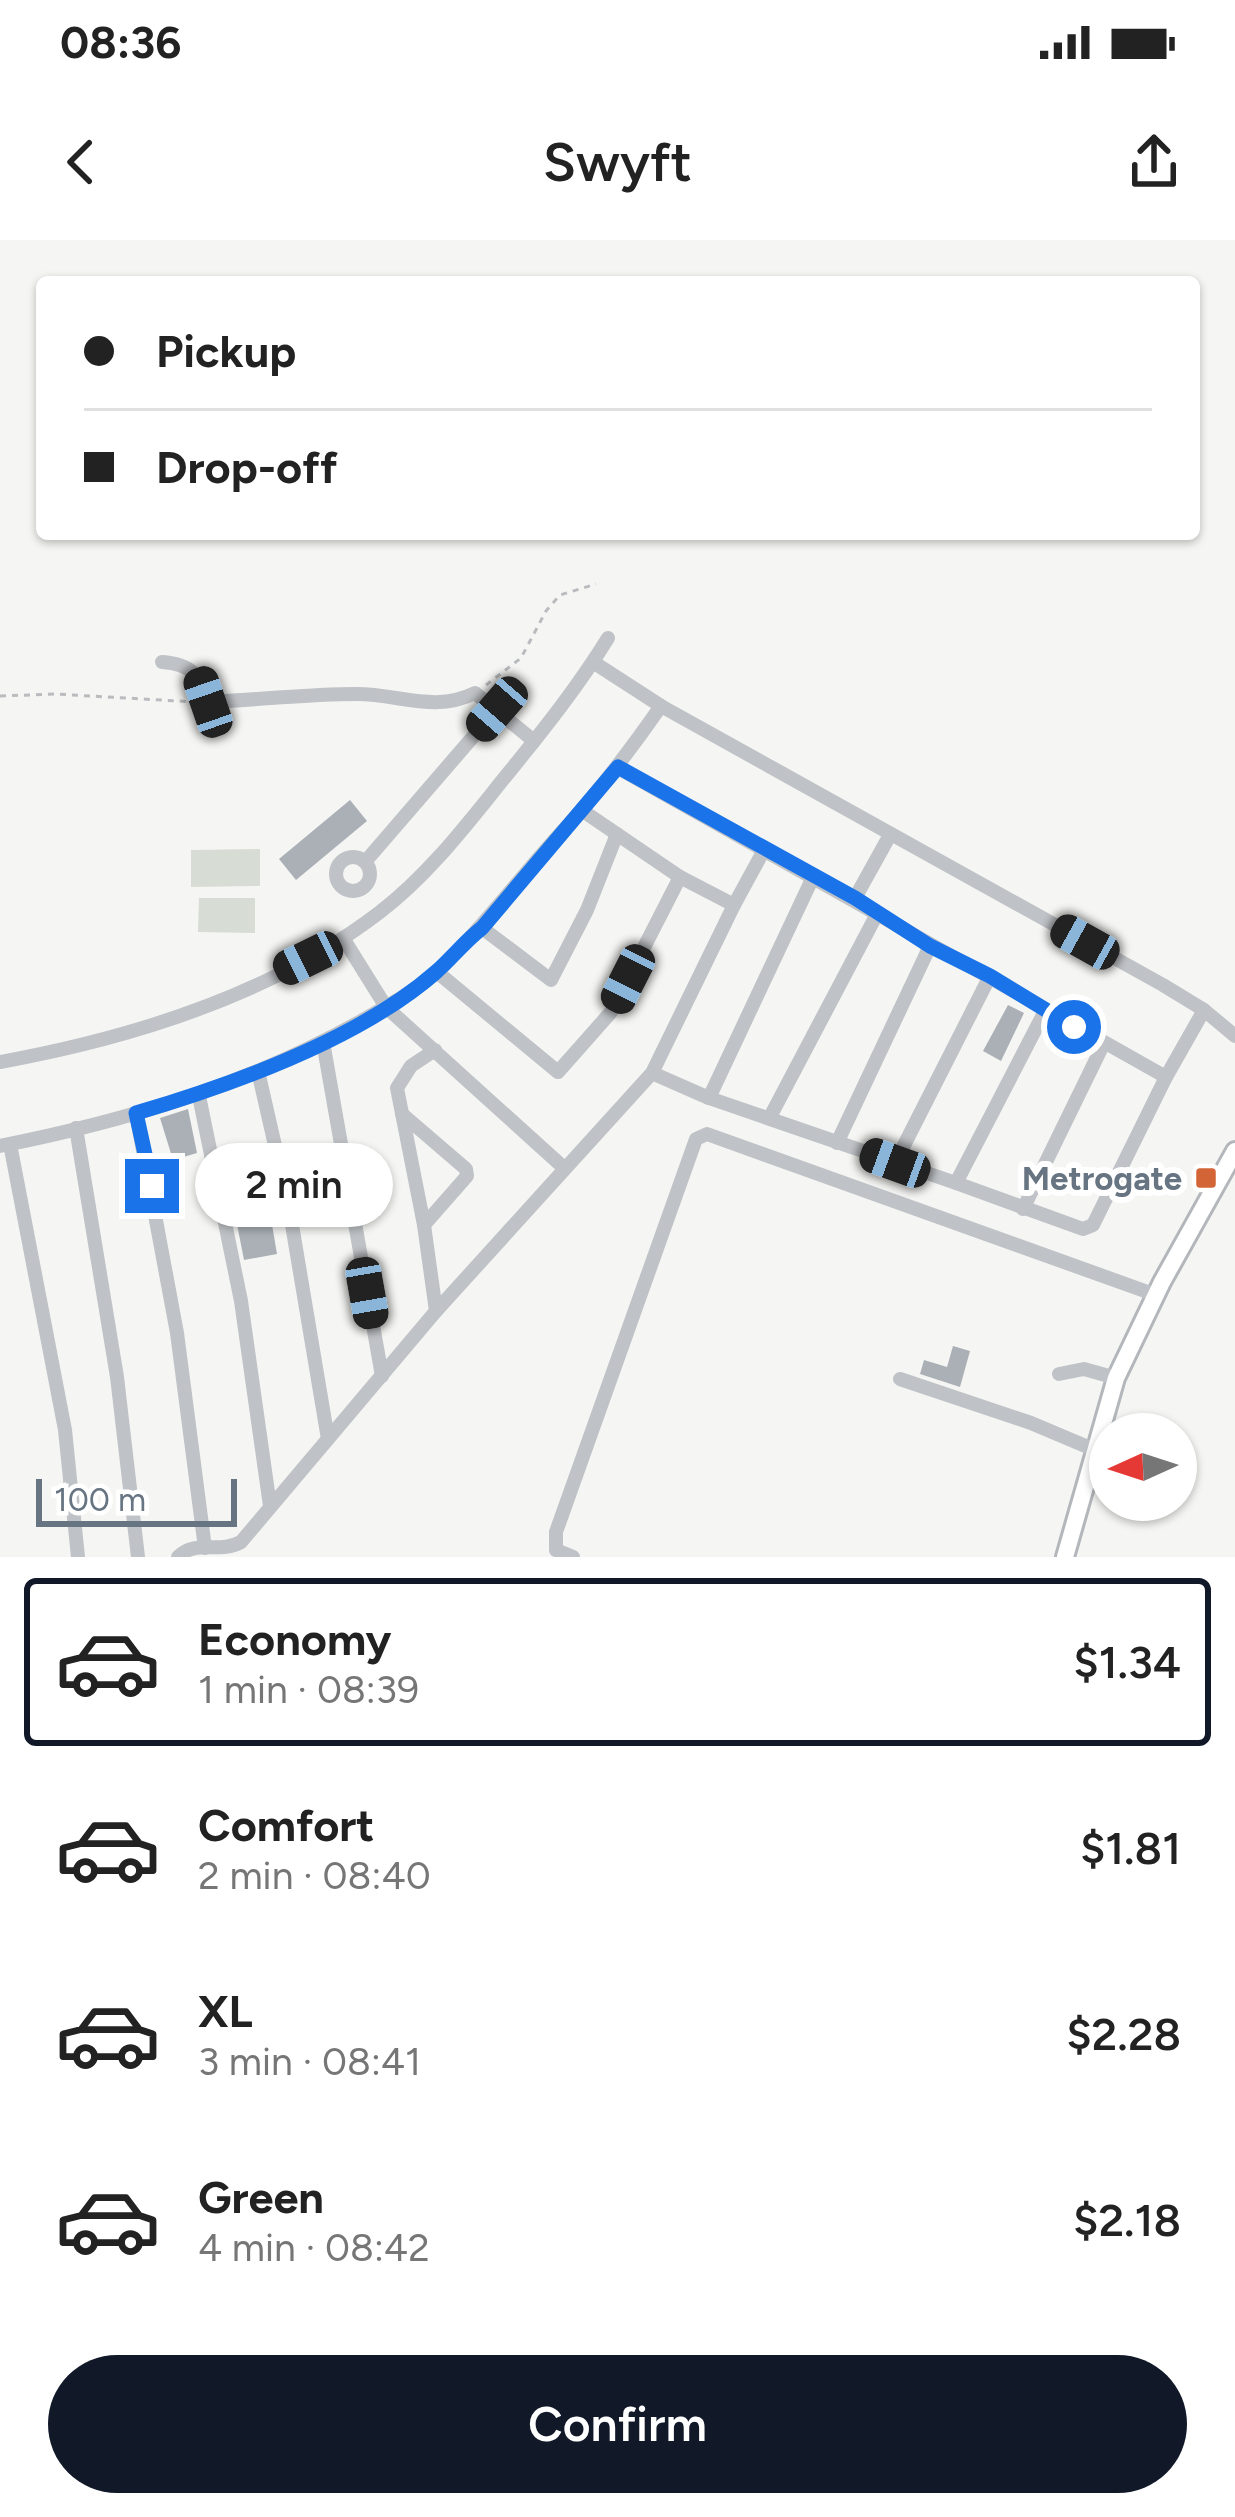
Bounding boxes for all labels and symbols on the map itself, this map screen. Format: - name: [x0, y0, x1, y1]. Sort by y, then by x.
- car: [179, 662, 237, 742]
- car: [460, 670, 534, 748]
- car: [1045, 909, 1125, 975]
- car: [268, 926, 348, 990]
- car: [596, 939, 660, 1019]
- route start: [1047, 1000, 1101, 1054]
- car: [855, 1134, 935, 1192]
- callout: 2 min: [194, 1144, 392, 1228]
- route end: [125, 1159, 179, 1213]
- place label: Metrogate: [1022, 1159, 1182, 1198]
- marker: Metrogate: [1193, 1165, 1219, 1191]
- car: [343, 1254, 391, 1332]
- north arrow: [1089, 1413, 1197, 1521]
- scale bar: [36, 1473, 237, 1526]

